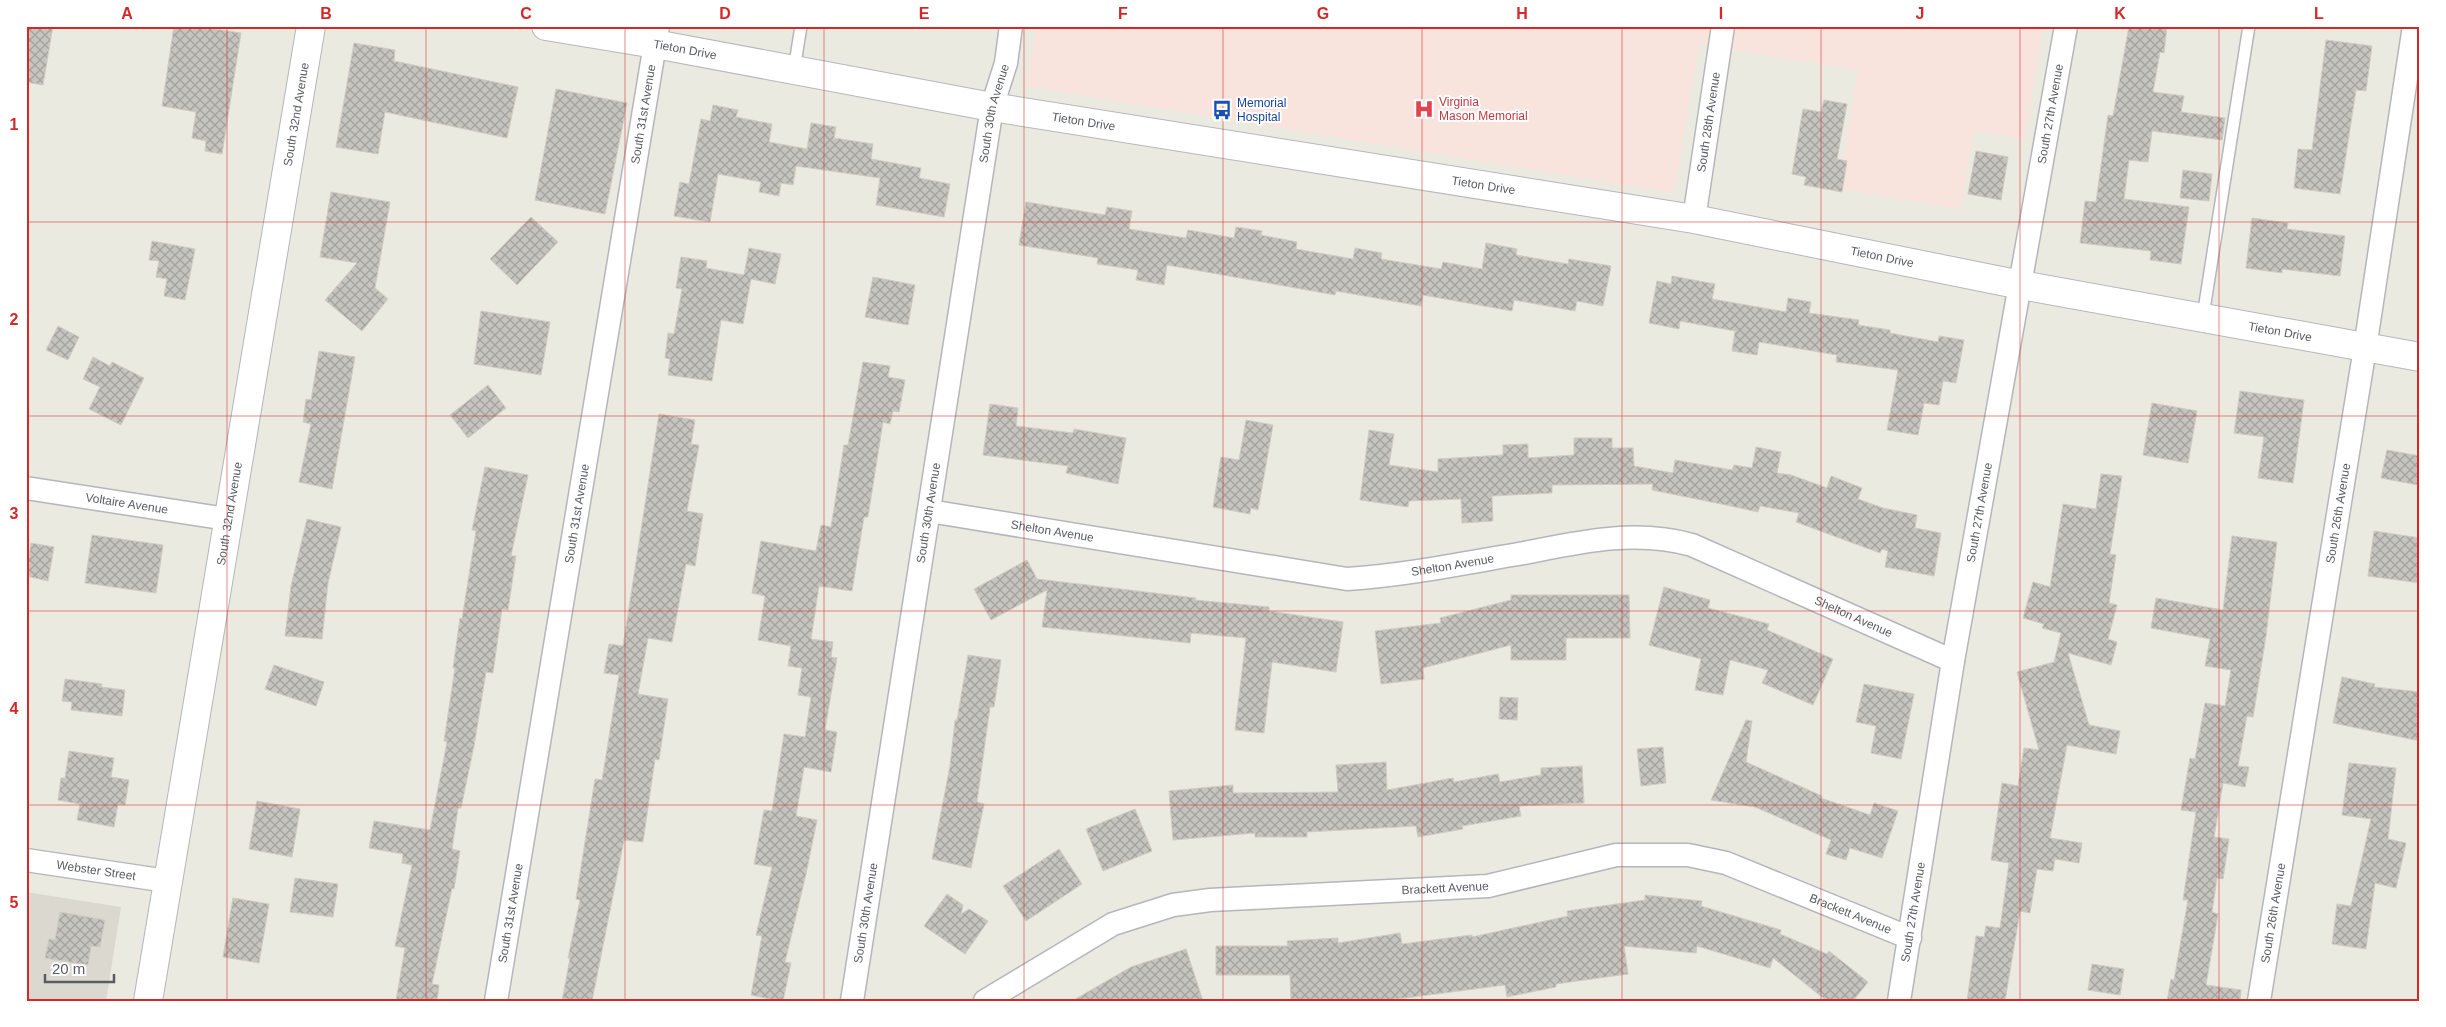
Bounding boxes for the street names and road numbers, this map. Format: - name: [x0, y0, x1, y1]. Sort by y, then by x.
- street label: Tieton Drive: [652, 37, 718, 62]
- street label: South 32nd Avenue: [281, 61, 312, 167]
- street label: South 30th Avenue: [976, 62, 1012, 164]
- street label: South 27th Avenue: [2035, 62, 2066, 165]
- street label: South 31st Avenue: [628, 63, 659, 165]
- street label: South 28th Avenue: [1694, 71, 1723, 173]
- street label: Tieton Drive: [1051, 110, 1117, 134]
- street label: Tieton Drive: [1451, 173, 1517, 197]
- street label: Tieton Drive: [1849, 244, 1915, 270]
- street label: Tieton Drive: [2247, 319, 2313, 344]
- street label: South 32nd Avenue: [214, 461, 245, 567]
- street label: South 30th Avenue: [914, 461, 943, 564]
- street label: South 27th Avenue: [1964, 461, 1995, 564]
- street label: South 26th Avenue: [2323, 462, 2353, 565]
- street label: South 31st Avenue: [562, 463, 592, 564]
- street label: Voltaire Avenue: [85, 490, 169, 517]
- street label: Shelton Avenue: [1010, 517, 1095, 545]
- street label: Shelton Avenue: [1410, 551, 1495, 579]
- street label: Shelton Avenue: [1812, 593, 1895, 640]
- street label: Webster Street: [56, 858, 137, 883]
- street label: South 27th Avenue: [1898, 861, 1928, 963]
- street label: South 31st Avenue: [495, 862, 526, 964]
- street label: South 30th Avenue: [851, 862, 881, 964]
- street label: South 26th Avenue: [2258, 862, 2288, 964]
- street label: Brackett Avenue: [1401, 879, 1489, 897]
- street label: Brackett Avenue: [1807, 891, 1894, 937]

